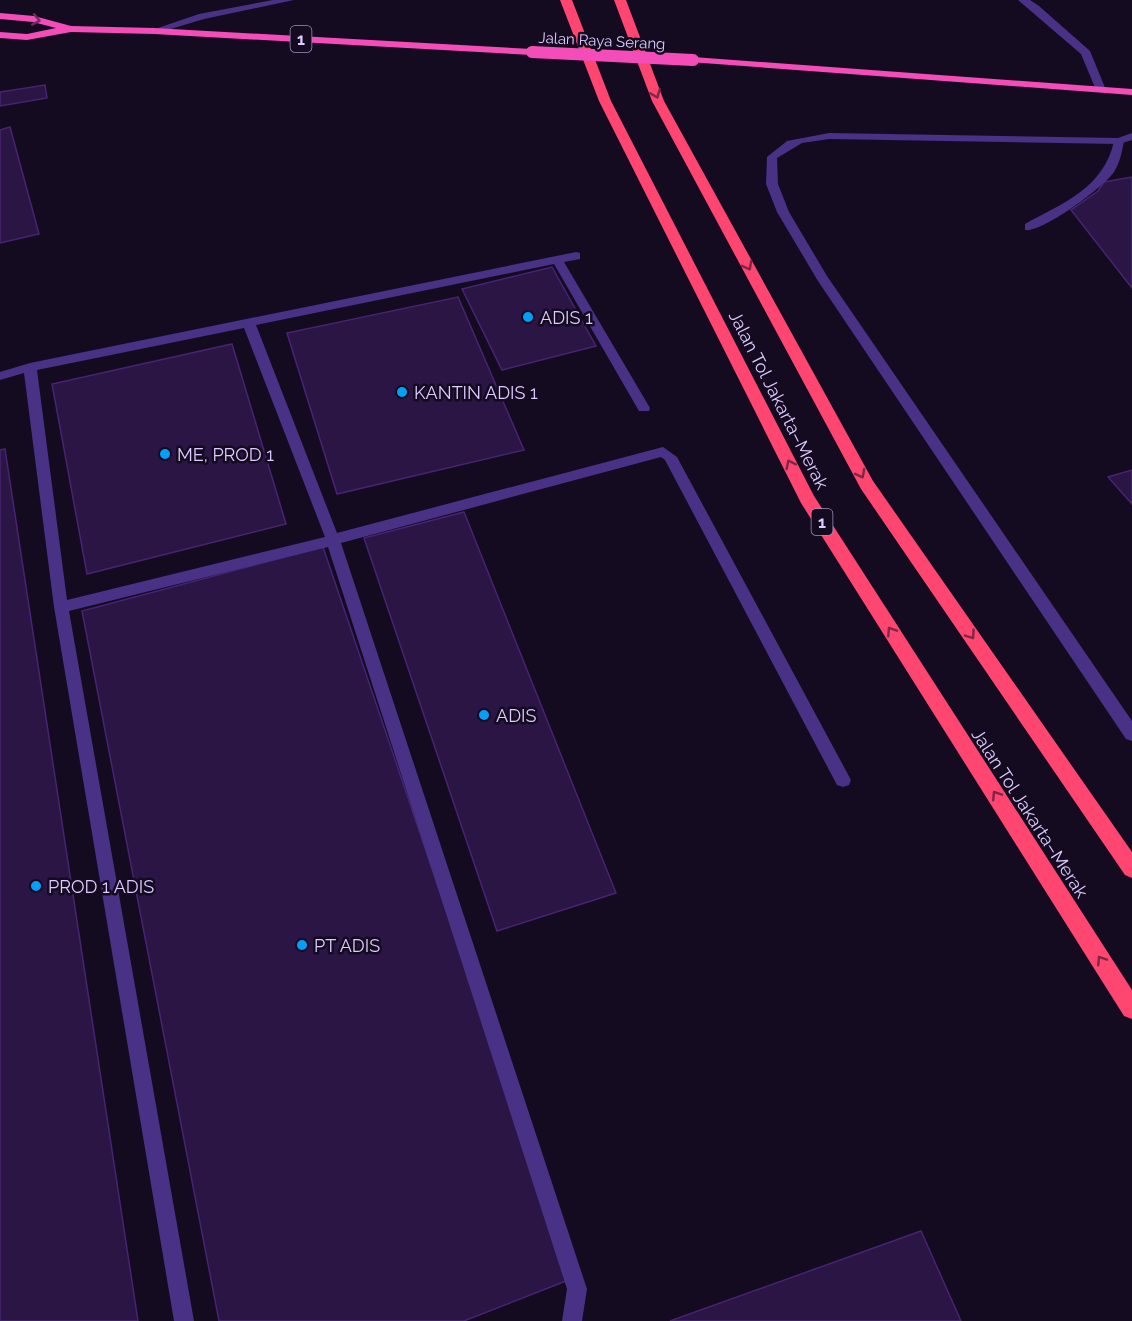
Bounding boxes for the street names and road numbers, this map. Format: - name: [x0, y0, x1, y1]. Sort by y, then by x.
- road number: 1: [290, 26, 312, 52]
- street label: Jalan Raya Serang: [538, 29, 666, 53]
- street label: Jalan Tol Jakarta–Merak: [725, 307, 833, 493]
- road number: 1: [812, 509, 832, 535]
- street label: Jalan Tol Jakarta–Merak: [967, 724, 1093, 902]

